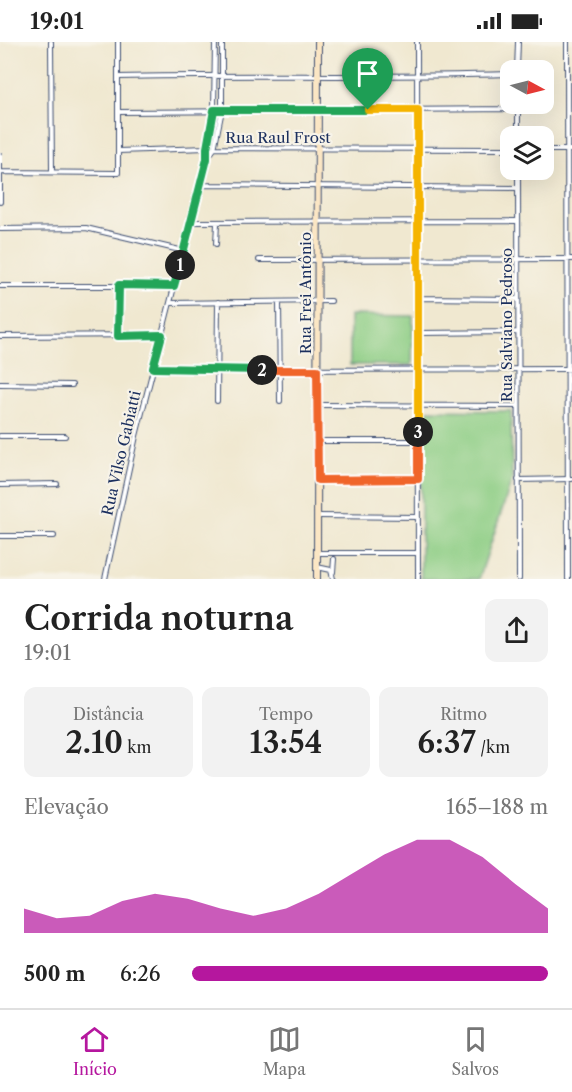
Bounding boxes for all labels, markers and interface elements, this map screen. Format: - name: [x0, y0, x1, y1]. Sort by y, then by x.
- text: 19:01: [30, 8, 83, 35]
- pin: [342, 48, 393, 110]
- icon: arrive: [351, 57, 384, 90]
- north arrow: [500, 60, 554, 114]
- map controls: [500, 60, 554, 180]
- button: layers: [500, 126, 554, 180]
- street label: Rua Raul Frost: [225, 128, 331, 147]
- street label: Rua Frei Antônio: [296, 232, 315, 354]
- street label: Rua Salviano Pedroso: [497, 248, 516, 402]
- pin: 1: [165, 250, 195, 280]
- text: 1: [176, 255, 184, 275]
- pin: 2: [247, 355, 277, 385]
- text: 2: [257, 360, 267, 380]
- street label: Rua Vilso Gabiatti: [97, 388, 145, 517]
- pin: 3: [403, 417, 433, 447]
- text: 3: [413, 422, 423, 442]
- text: Corrida noturna: [24, 598, 294, 639]
- button: share: [485, 599, 548, 662]
- text: 19:01: [24, 641, 71, 665]
- text: Distância: [73, 704, 144, 724]
- text: Tempo: [259, 704, 313, 724]
- text: Ritmo: [440, 704, 487, 724]
- text: 2.10: [65, 724, 123, 761]
- text: 13:54: [250, 724, 322, 761]
- text: 6:37: [417, 724, 476, 761]
- text: km: [123, 737, 151, 757]
- text: /km: [476, 737, 510, 757]
- text: Elevação: [24, 795, 109, 819]
- text: 165–188 m: [446, 795, 548, 819]
- text: 500 m: [24, 962, 85, 986]
- text: 6:26: [120, 962, 161, 986]
- tab: Início: [73, 1023, 117, 1079]
- tab: Mapa: [263, 1023, 306, 1079]
- tab: Salvos: [452, 1023, 499, 1079]

